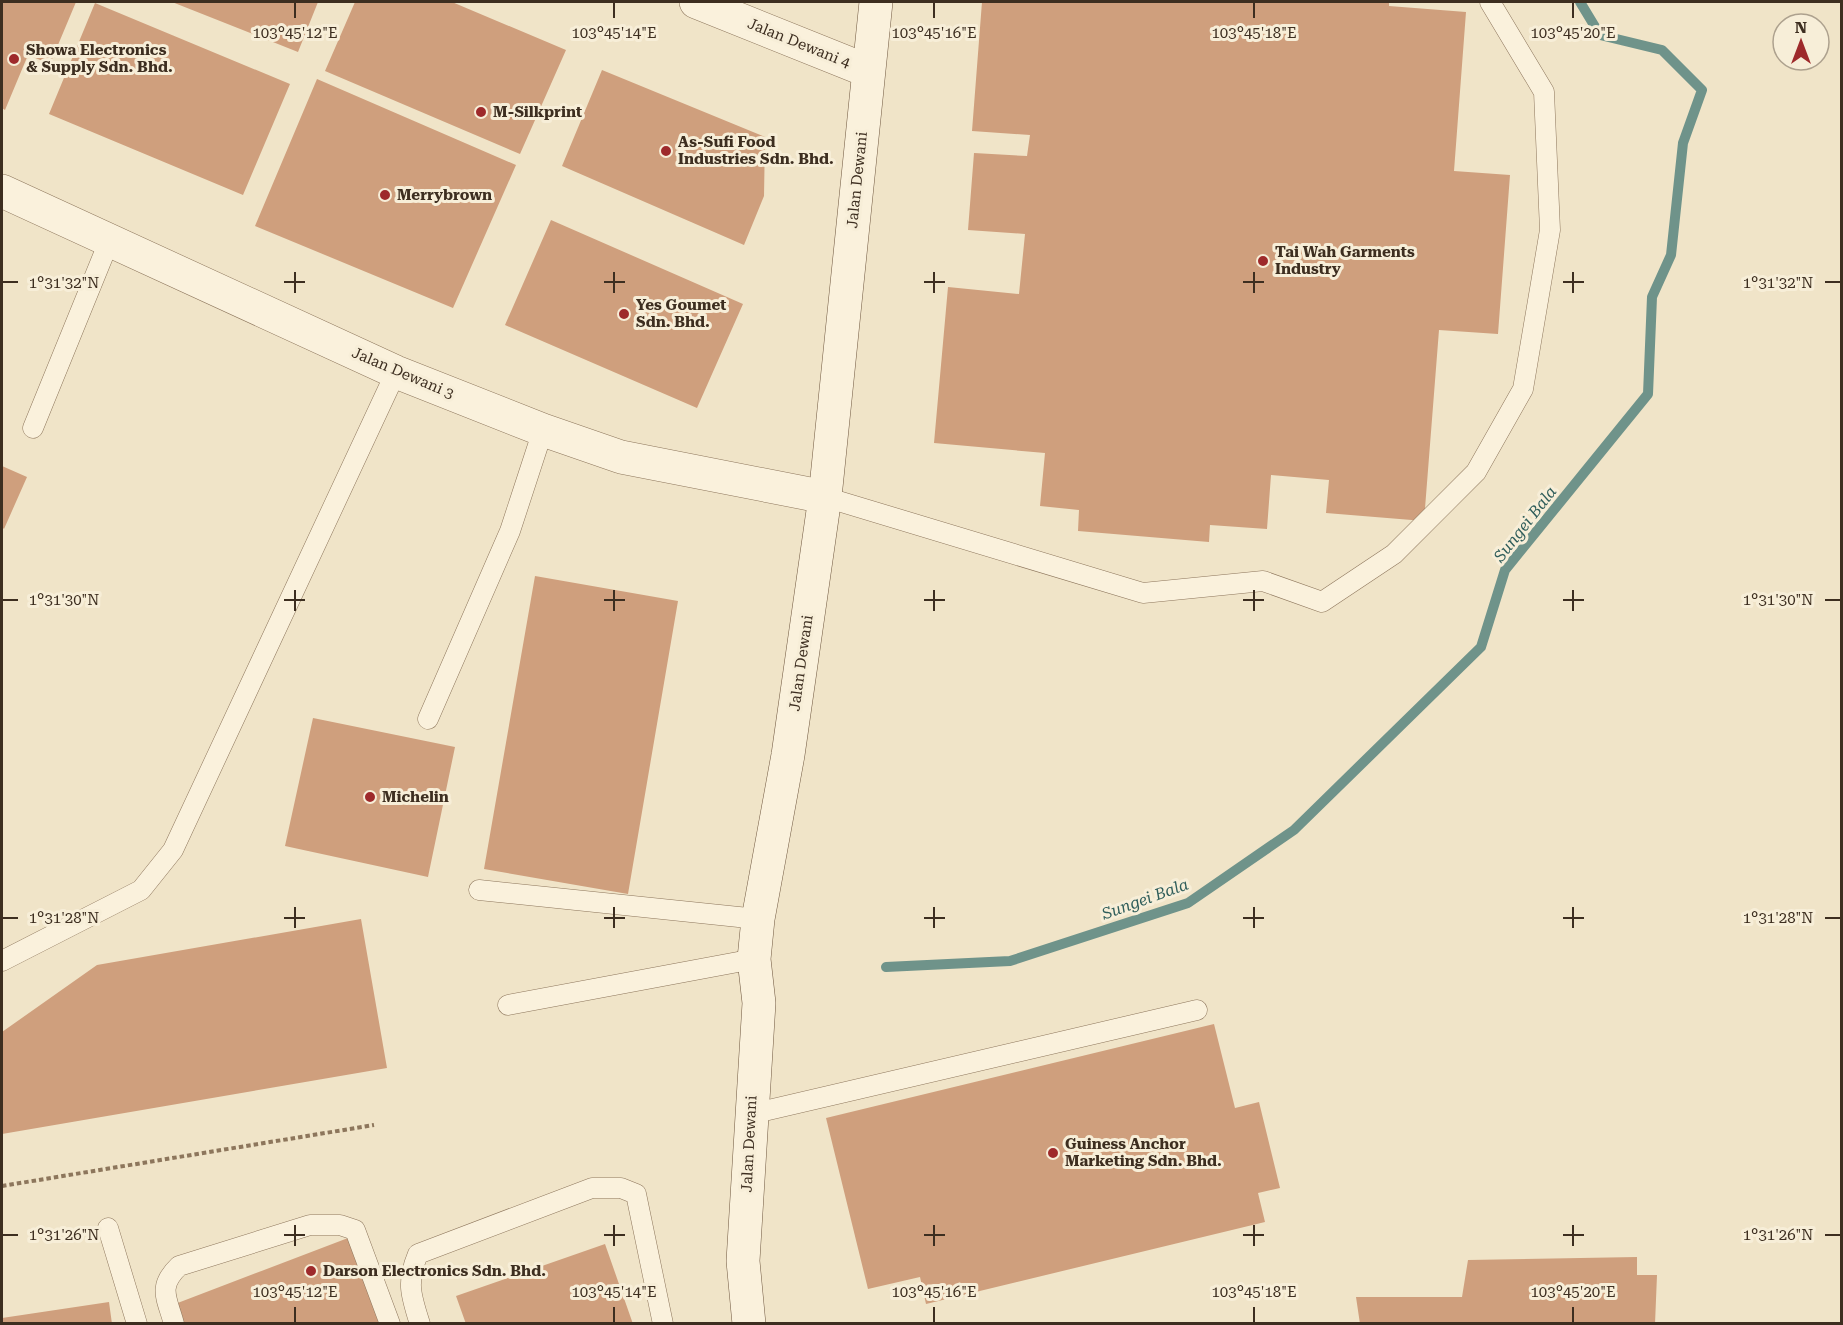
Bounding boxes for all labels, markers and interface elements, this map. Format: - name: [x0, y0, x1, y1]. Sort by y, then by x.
- north arrow: [1771, 12, 1831, 72]
- street label: Jalan Dewani 4: [745, 14, 854, 72]
- text: N: [1795, 18, 1807, 37]
- text: 103°45'12"E: [252, 24, 338, 42]
- text: 103°45'14"E: [571, 24, 657, 42]
- text: 103°45'16"E: [891, 24, 977, 42]
- text: 103°45'18"E: [1211, 24, 1297, 42]
- text: 103°45'20"E: [1530, 24, 1616, 42]
- place label: Showa Electronics & Supply Sdn. Bhd.: [26, 41, 173, 76]
- marker: Showa Electronics & Supply Sdn. Bhd.: [7, 52, 21, 66]
- place label: M-Silkprint: [493, 103, 582, 121]
- marker: M-Silkprint: [474, 105, 488, 119]
- street label: Jalan Dewani: [843, 131, 871, 229]
- place label: As-Sufi Food Industries Sdn. Bhd.: [678, 133, 834, 168]
- marker: As-Sufi Food Industries Sdn. Bhd.: [659, 144, 673, 158]
- place label: Merrybrown: [397, 186, 492, 204]
- marker: Merrybrown: [378, 188, 392, 202]
- place label: Tai Wah Garments Industry: [1275, 243, 1415, 278]
- marker: Tai Wah Garments Industry: [1256, 254, 1270, 268]
- text: 1°31'32"N: [29, 274, 99, 292]
- text: 1°31'32"N: [1743, 274, 1813, 292]
- place label: Yes Goumet Sdn. Bhd.: [636, 296, 726, 331]
- marker: Yes Goumet Sdn. Bhd.: [617, 307, 631, 321]
- street label: Jalan Dewani 3: [349, 343, 457, 403]
- water label: Sungei Bala: [1489, 482, 1561, 566]
- text: 1°31'30"N: [29, 591, 99, 609]
- text: 1°31'30"N: [1743, 591, 1813, 609]
- street label: Jalan Dewani: [785, 614, 817, 712]
- place label: Michelin: [382, 788, 449, 806]
- marker: Michelin: [363, 790, 377, 804]
- water label: Sungei Bala: [1098, 874, 1191, 924]
- text: 1°31'28"N: [29, 909, 99, 927]
- text: 1°31'28"N: [1743, 909, 1813, 927]
- street label: Jalan Dewani: [737, 1095, 761, 1193]
- place label: Guiness Anchor Marketing Sdn. Bhd.: [1065, 1135, 1222, 1170]
- marker: Guiness Anchor Marketing Sdn. Bhd.: [1046, 1146, 1060, 1160]
- text: 1°31'26"N: [29, 1226, 99, 1244]
- text: 1°31'26"N: [1743, 1226, 1813, 1244]
- place label: Darson Electronics Sdn. Bhd.: [323, 1262, 546, 1280]
- marker: Darson Electronics Sdn. Bhd.: [304, 1264, 318, 1278]
- text: 103°45'12"E: [252, 1283, 338, 1301]
- text: 103°45'14"E: [571, 1283, 657, 1301]
- text: 103°45'16"E: [891, 1283, 977, 1301]
- text: 103°45'18"E: [1211, 1283, 1297, 1301]
- text: 103°45'20"E: [1530, 1283, 1616, 1301]

